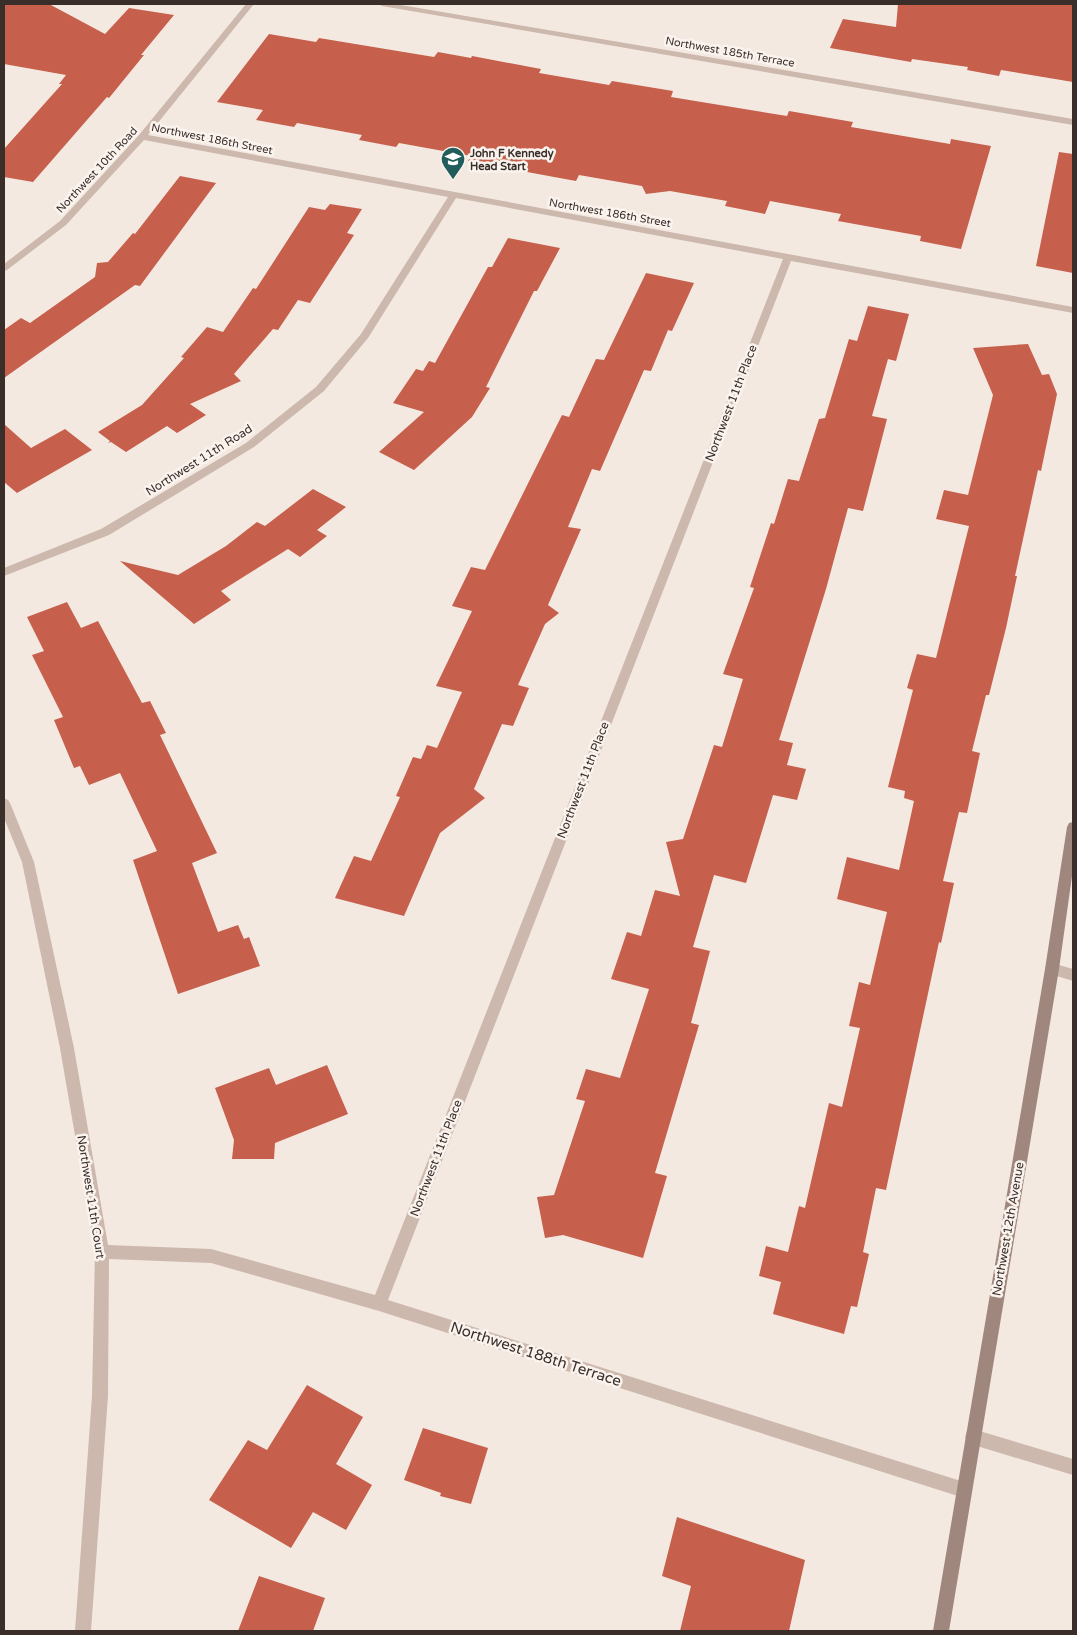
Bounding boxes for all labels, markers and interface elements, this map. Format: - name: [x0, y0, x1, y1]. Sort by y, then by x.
- street label: Northwest 185th Terrace: [664, 34, 796, 70]
- street label: Northwest 186th Street: [150, 121, 274, 157]
- street label: Northwest 10th Road: [54, 124, 140, 216]
- school or university icon: John F Kennedy Head Start: [440, 146, 466, 180]
- place label: John F Kennedy Head Start: [469, 147, 554, 173]
- street label: Northwest 186th Street: [548, 196, 672, 230]
- street label: Northwest 11th Place: [702, 343, 760, 463]
- street label: Northwest 11th Road: [143, 421, 255, 499]
- street label: Northwest 11th Place: [554, 720, 612, 840]
- street label: Northwest 11th Place: [407, 1098, 465, 1218]
- street label: Northwest 11th Court: [74, 1134, 108, 1260]
- street label: Northwest 12th Avenue: [989, 1161, 1027, 1297]
- street label: Northwest 188th Terrace: [448, 1318, 624, 1390]

